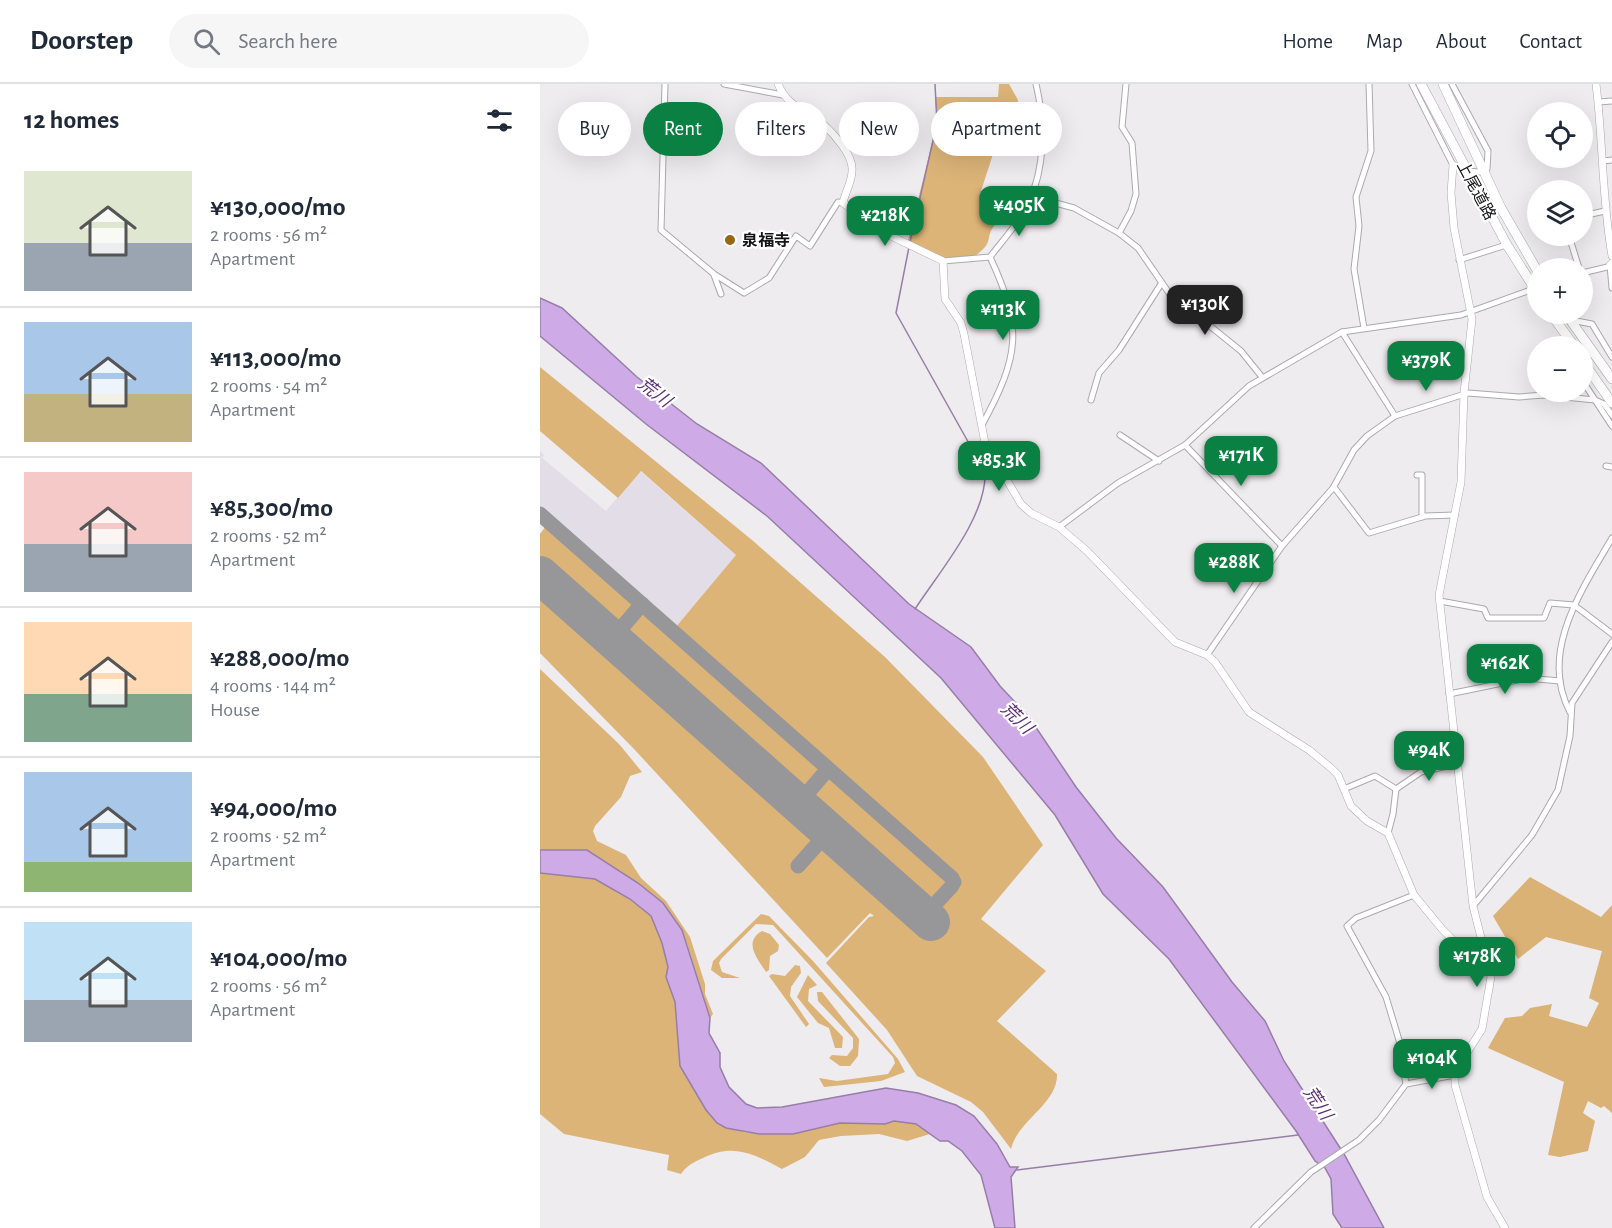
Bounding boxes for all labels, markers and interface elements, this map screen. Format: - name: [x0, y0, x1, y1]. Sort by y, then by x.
- search box: [169, 14, 589, 68]
- icon: search: [190, 25, 223, 58]
- text: Doorstep: [30, 27, 133, 55]
- text: Search here: [238, 30, 338, 52]
- text: Home: [1282, 31, 1333, 52]
- text: Map: [1366, 31, 1403, 52]
- text: About: [1436, 31, 1486, 52]
- text: Contact: [1519, 31, 1582, 52]
- chip: Buy: [558, 102, 631, 156]
- chip: Rent: [643, 102, 723, 156]
- chip: Filters: [735, 102, 827, 156]
- chip: New: [839, 102, 919, 156]
- chip: Apartment: [931, 102, 1062, 156]
- map controls: [1527, 102, 1593, 402]
- button: locate: [1527, 102, 1593, 168]
- icon: filters: [483, 104, 516, 137]
- text: 12 homes: [24, 107, 119, 133]
- street label: 上尾道路: [1454, 158, 1499, 222]
- button: layers: [1527, 180, 1593, 246]
- pin: ¥405K: [977, 186, 1061, 237]
- text: ¥130,000/mo: [210, 194, 346, 220]
- icon: home: [72, 195, 144, 267]
- text: ¥405K: [993, 195, 1045, 215]
- pin: ¥218K: [843, 196, 927, 247]
- text: ¥218K: [861, 205, 909, 225]
- text: 2 rooms · 56 m²: [210, 225, 327, 245]
- place label: 泉福寺: [742, 232, 790, 249]
- marker: 泉福寺: [723, 233, 737, 247]
- text: Apartment: [210, 249, 295, 269]
- button: +: [1527, 258, 1593, 324]
- pin: ¥130K: [1163, 285, 1247, 336]
- pin: ¥113K: [961, 290, 1045, 341]
- text: ¥130K: [1181, 294, 1229, 314]
- text: ¥113K: [980, 299, 1026, 319]
- button: −: [1527, 336, 1593, 402]
- pin: ¥379K: [1384, 341, 1468, 392]
- text: ¥113,000/mo: [210, 345, 341, 371]
- icon: home: [72, 346, 144, 418]
- text: ¥379K: [1401, 350, 1451, 370]
- water label: 荒川: [635, 373, 677, 412]
- text: 2 rooms · 54 m²: [210, 376, 327, 396]
- text: Apartment: [210, 400, 295, 420]
- pin: ¥171K: [1199, 436, 1283, 487]
- pin: ¥85.3K: [950, 441, 1048, 492]
- text: ¥171K: [1218, 445, 1264, 465]
- text: ¥85.3K: [972, 450, 1026, 470]
- text: ¥85,300/mo: [210, 495, 333, 521]
- icon: home: [72, 496, 144, 568]
- text: 2 rooms · 52 m²: [210, 526, 327, 546]
- pin: ¥288K: [1192, 543, 1276, 594]
- text: Apartment: [210, 550, 295, 570]
- text: ¥288K: [1208, 552, 1260, 572]
- pin: ¥162K: [1463, 644, 1547, 695]
- text: ¥288,000/mo: [210, 645, 349, 671]
- icon: home: [72, 646, 144, 718]
- text: ¥162K: [1481, 653, 1529, 673]
- text: 4 rooms · 144 m²: [210, 676, 336, 696]
- water label: 荒川: [997, 698, 1038, 739]
- text: House: [210, 700, 260, 720]
- pin: ¥94K: [1393, 731, 1465, 782]
- text: ¥94K: [1408, 740, 1450, 760]
- text: ¥94,000/mo: [210, 795, 337, 821]
- icon: home: [72, 796, 144, 868]
- text: 2 rooms · 52 m²: [210, 826, 327, 846]
- text: Apartment: [210, 850, 295, 870]
- pin: ¥178K: [1435, 937, 1519, 988]
- text: ¥104,000/mo: [210, 945, 347, 971]
- icon: home: [72, 946, 144, 1018]
- text: ¥178K: [1453, 946, 1501, 966]
- text: 2 rooms · 56 m²: [210, 976, 327, 996]
- text: Apartment: [210, 1000, 295, 1020]
- pin: ¥104K: [1390, 1039, 1474, 1090]
- text: ¥104K: [1407, 1048, 1457, 1068]
- water label: 荒川: [1300, 1082, 1337, 1125]

